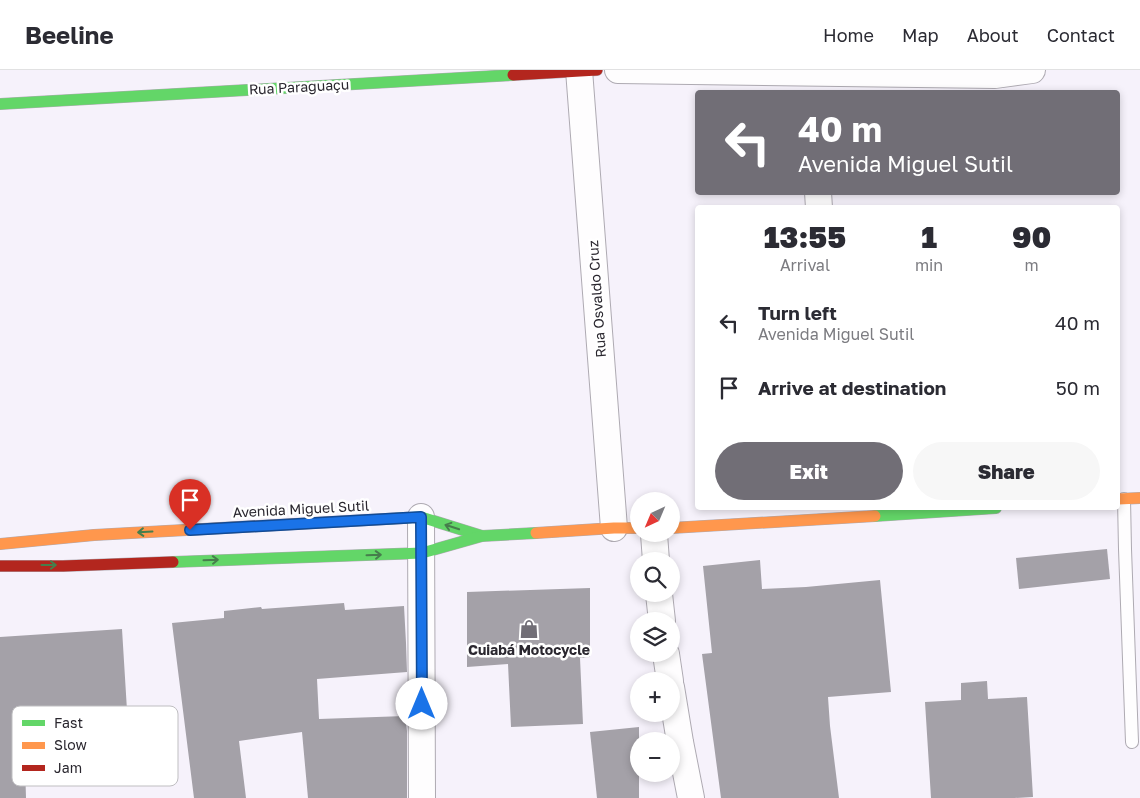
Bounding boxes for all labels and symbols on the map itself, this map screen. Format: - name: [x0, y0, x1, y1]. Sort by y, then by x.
- street label: Rua Paraguaçu: [248, 75, 350, 98]
- street label: Rua Osvaldo Cruz: [584, 240, 609, 358]
- pin: [169, 479, 211, 530]
- north arrow: [630, 492, 680, 542]
- street label: Avenida Miguel Sutil: [232, 496, 370, 521]
- one-way arrow: [444, 521, 460, 531]
- one-way arrow: [138, 528, 154, 537]
- one-way arrow: [365, 550, 381, 559]
- one-way arrow: [202, 555, 219, 565]
- one-way arrow: [40, 561, 56, 570]
- shop icon: Cuiabá Motocycle: [518, 618, 540, 640]
- place label: Cuiabá Motocycle: [468, 641, 590, 658]
- position arrow: [395, 677, 447, 729]
- legend: [12, 706, 178, 786]
- text: Fast: [54, 714, 83, 731]
- text: Slow: [54, 736, 87, 753]
- text: Jam: [54, 759, 82, 776]

